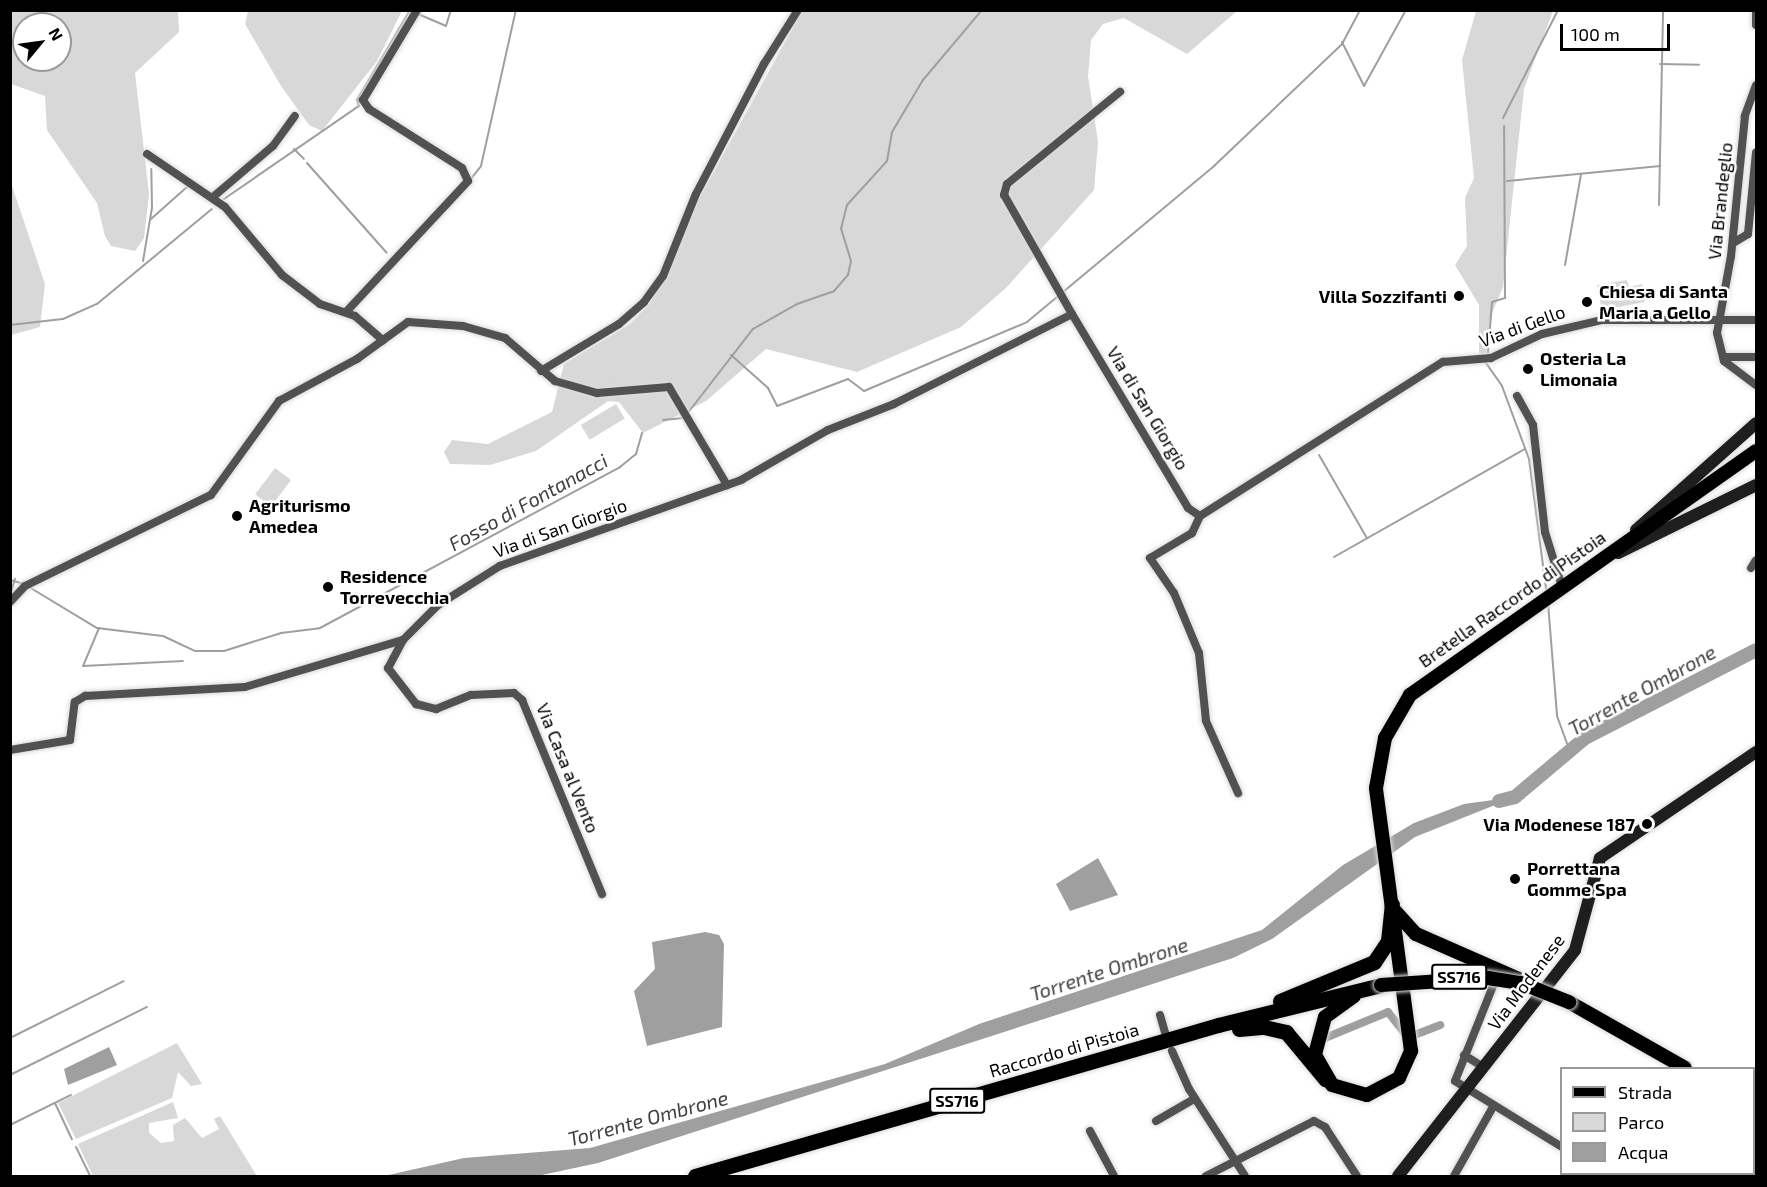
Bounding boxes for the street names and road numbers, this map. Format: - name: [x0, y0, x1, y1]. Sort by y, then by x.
- street label: Via Brandeglio: [1703, 141, 1737, 261]
- street label: Via di Gello: [1476, 300, 1568, 352]
- street label: Via di San Giorgio: [1103, 342, 1193, 474]
- street label: Via di San Giorgio: [490, 494, 630, 562]
- street label: Bretella Raccordo di Pistoia: [1414, 526, 1610, 672]
- street label: Via Casa al Vento: [532, 699, 604, 837]
- street label: Via Modenese: [1483, 930, 1569, 1034]
- road number: SS716: [1430, 964, 1488, 990]
- street label: Raccordo di Pistoia: [987, 1018, 1141, 1082]
- road number: SS716: [928, 1088, 986, 1114]

